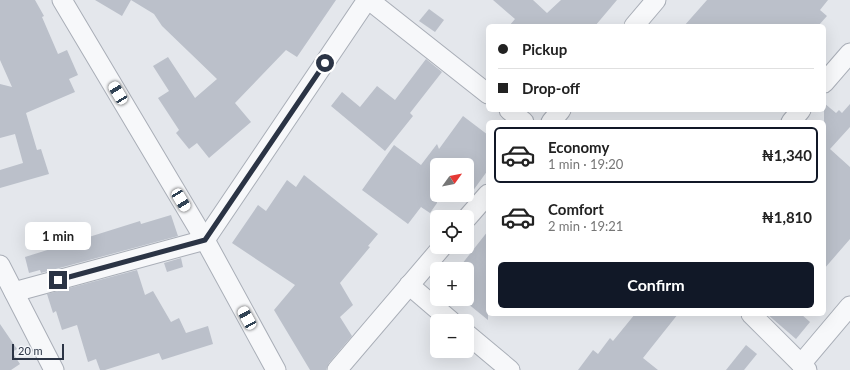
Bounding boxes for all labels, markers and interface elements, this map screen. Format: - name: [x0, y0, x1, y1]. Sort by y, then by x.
- text: Pickup: [522, 40, 567, 58]
- route start: [316, 54, 334, 72]
- text: Drop-off: [522, 79, 580, 97]
- car: [107, 80, 129, 106]
- icon: car: [500, 137, 536, 173]
- text: Economy: [548, 138, 609, 156]
- text: ₦1,340: [762, 146, 812, 164]
- text: 1 min · 19:20: [548, 156, 623, 172]
- north arrow: [430, 158, 474, 202]
- map controls: [430, 158, 474, 358]
- car: [170, 187, 192, 213]
- icon: car: [500, 199, 536, 235]
- text: Comfort: [548, 200, 604, 218]
- text: ₦1,810: [762, 208, 812, 226]
- button: locate: [430, 210, 474, 254]
- text: 2 min · 19:21: [548, 218, 623, 234]
- callout: 1 min: [25, 222, 91, 250]
- text: 1 min: [42, 228, 74, 244]
- button: +: [430, 262, 474, 306]
- button: Confirm: [498, 262, 814, 308]
- route end: [49, 271, 67, 289]
- car: [236, 305, 258, 331]
- button: −: [430, 314, 474, 358]
- scale bar: [12, 342, 64, 361]
- text: 20 m: [18, 344, 43, 357]

